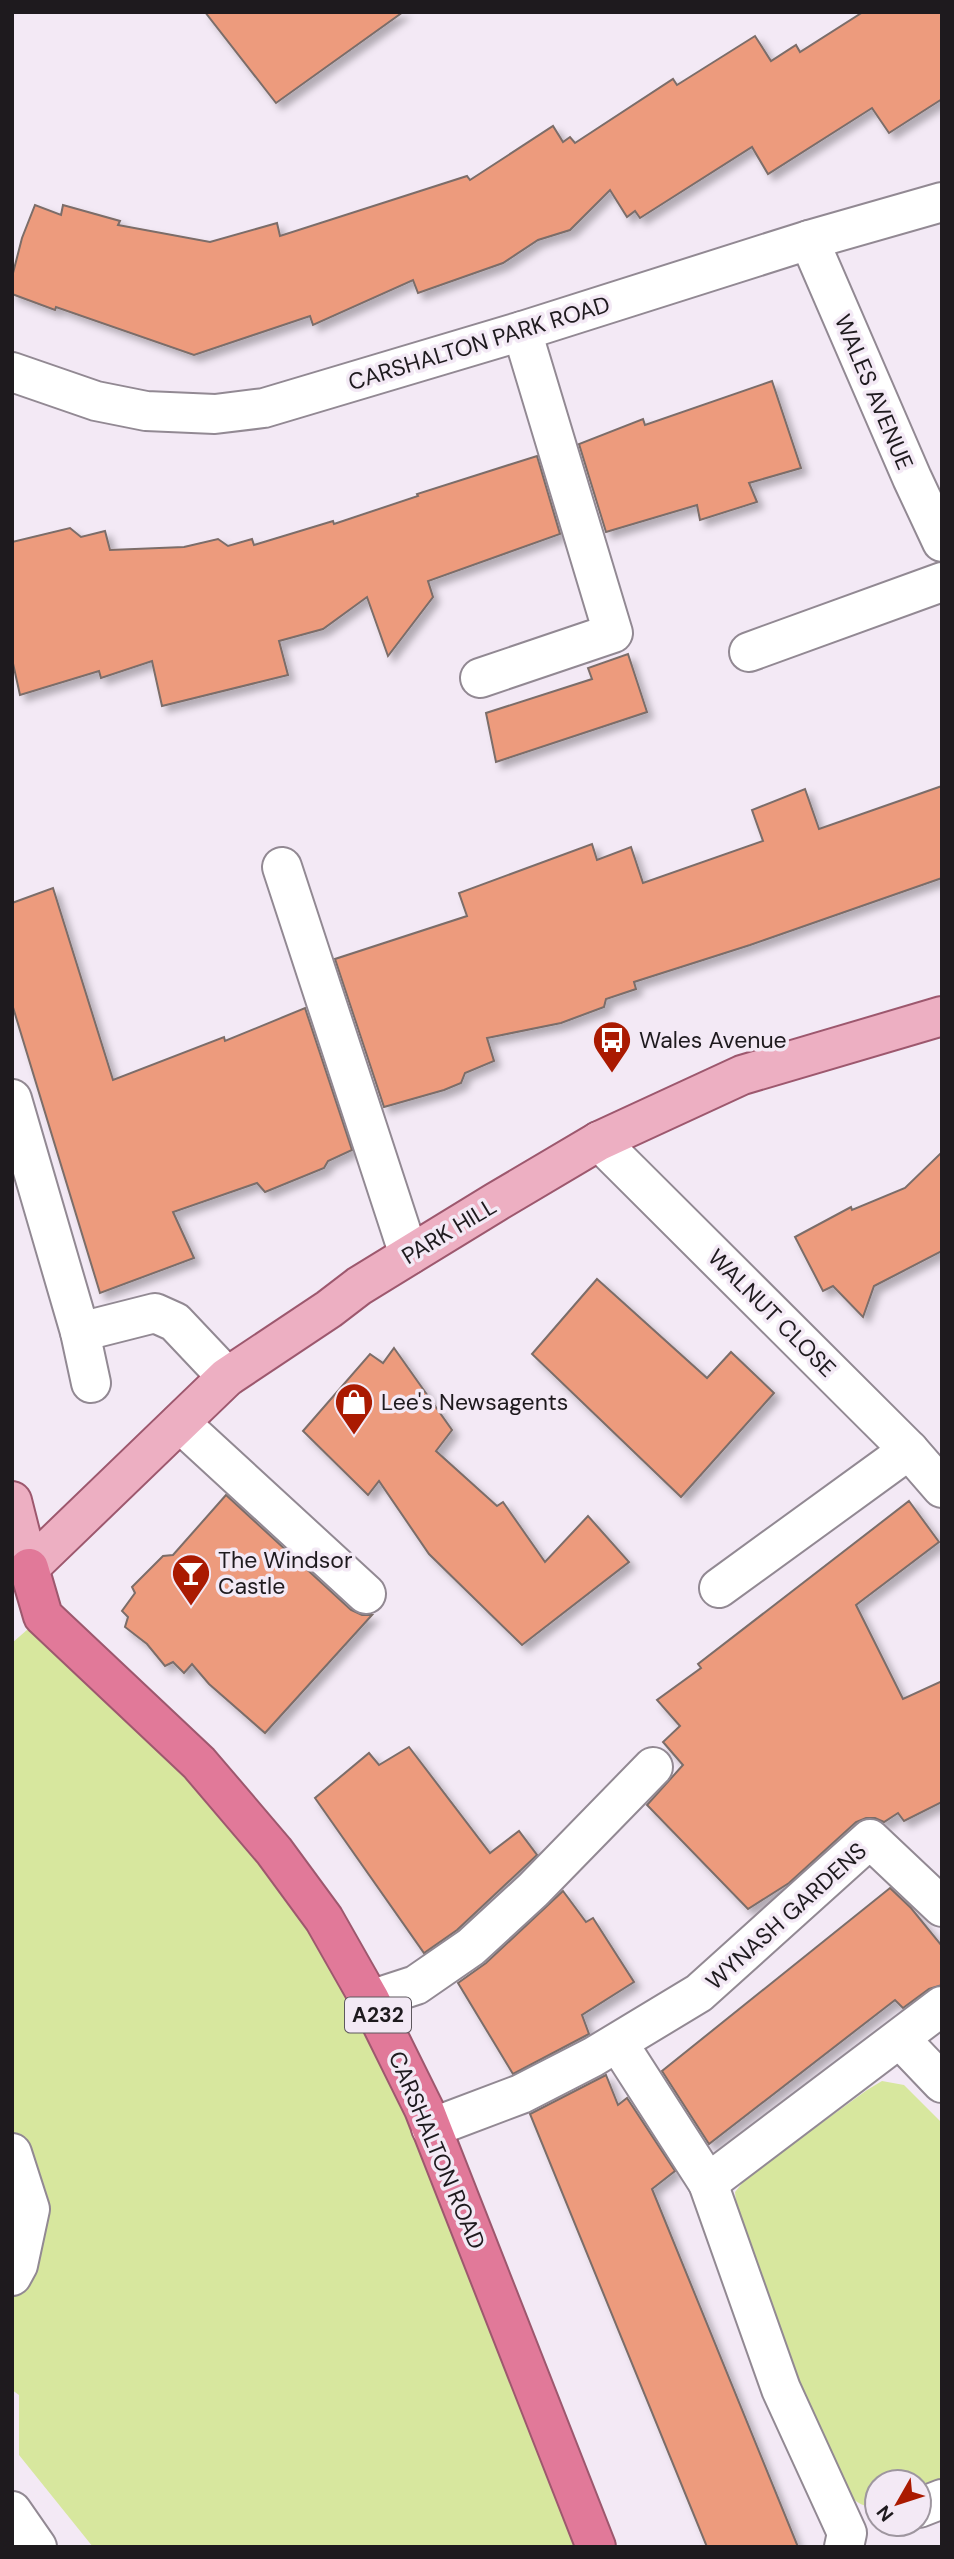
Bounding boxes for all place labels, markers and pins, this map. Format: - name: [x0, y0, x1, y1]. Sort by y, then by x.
- bus stop icon: Wales Avenue: [591, 1019, 633, 1074]
- place label: Wales Avenue: [639, 1025, 787, 1055]
- shop icon: Lee's Newsagents: [333, 1381, 375, 1436]
- place label: Lee's Newsagents: [381, 1387, 568, 1417]
- place label: The Windsor Castle: [218, 1545, 352, 1601]
- bar icon: The Windsor Castle: [170, 1552, 212, 1607]

